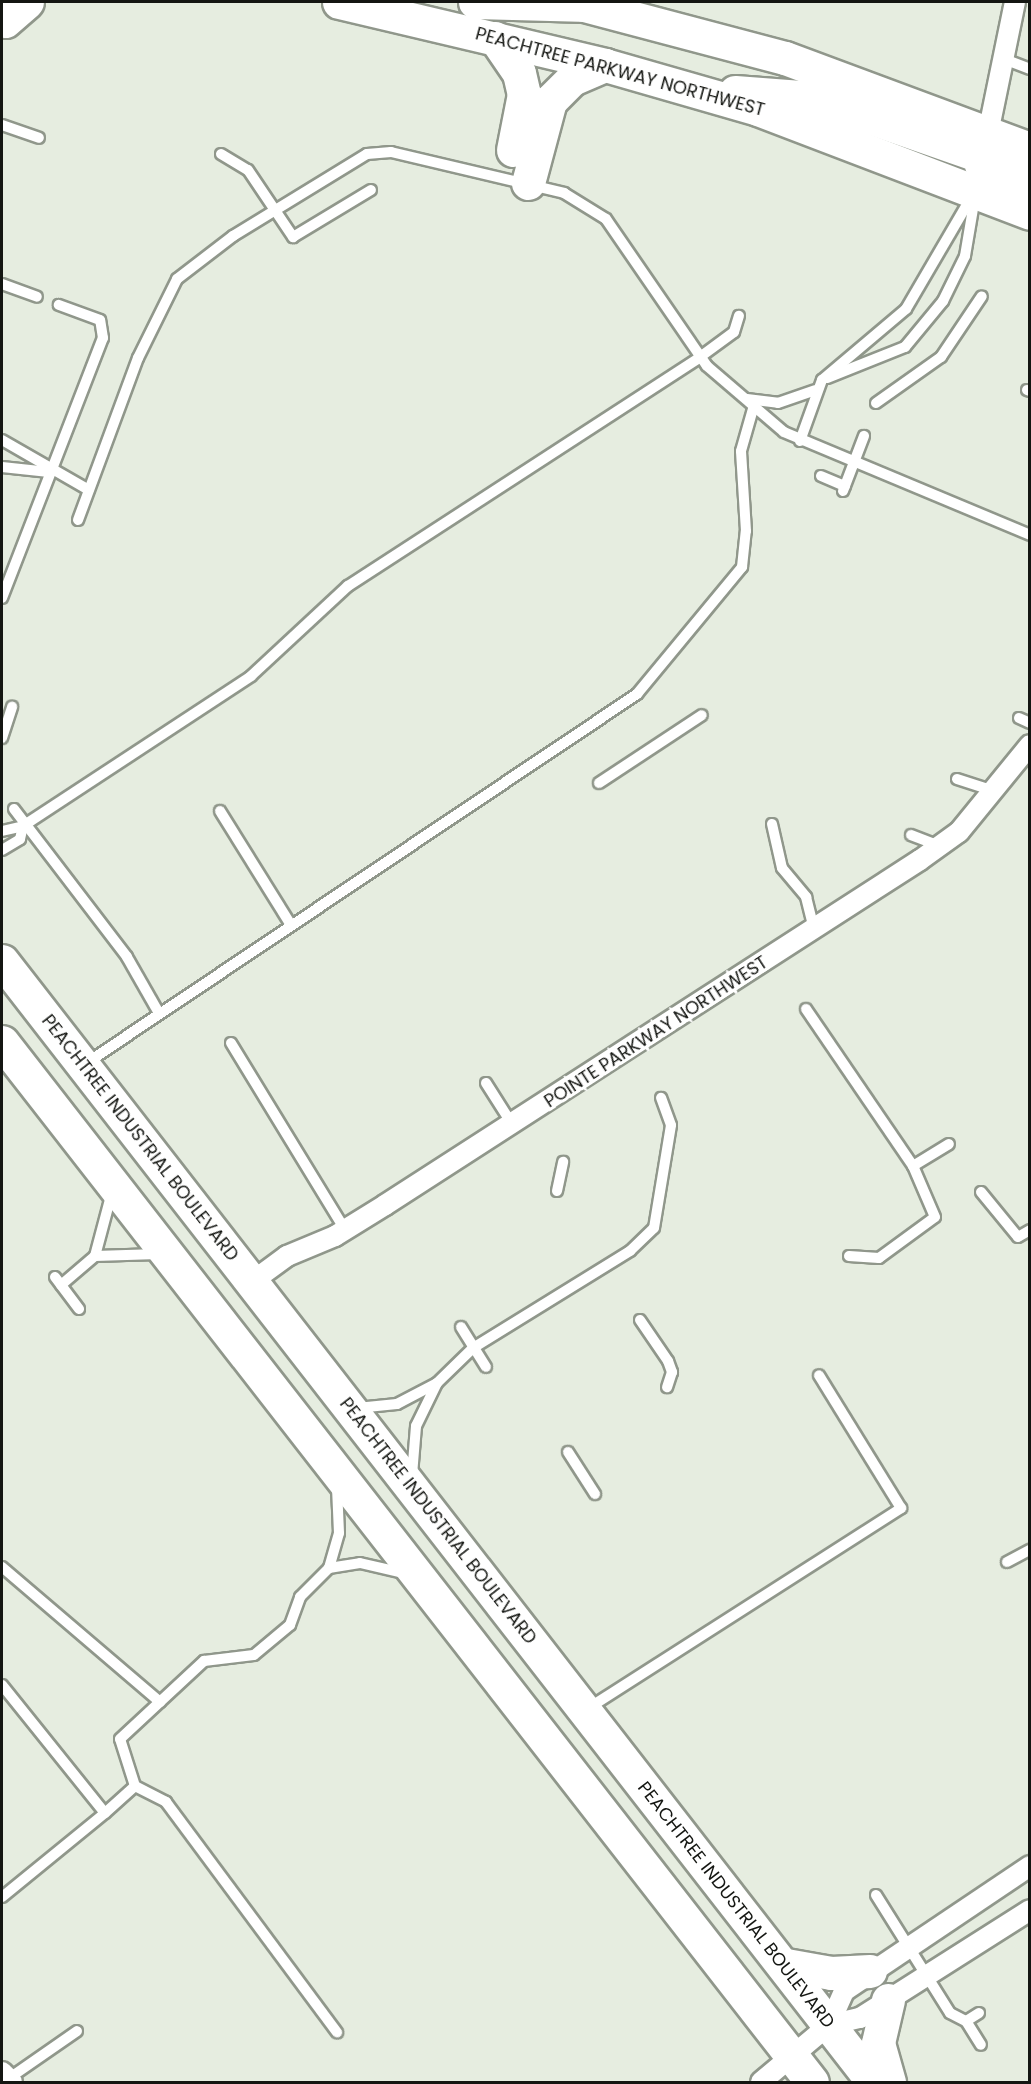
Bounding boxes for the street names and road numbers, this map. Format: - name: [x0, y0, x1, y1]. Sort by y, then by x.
- street label: PEACHTREE PARKWAY NORTHWEST: [473, 23, 767, 121]
- street label: POINTE PARKWAY NORTHWEST: [540, 952, 772, 1112]
- street label: PEACHTREE INDUSTRIAL BOULEVARD: [37, 1010, 243, 1266]
- street label: PEACHTREE INDUSTRIAL BOULEVARD: [335, 1393, 541, 1649]
- street label: PEACHTREE INDUSTRIAL BOULEVARD: [633, 1777, 839, 2033]

